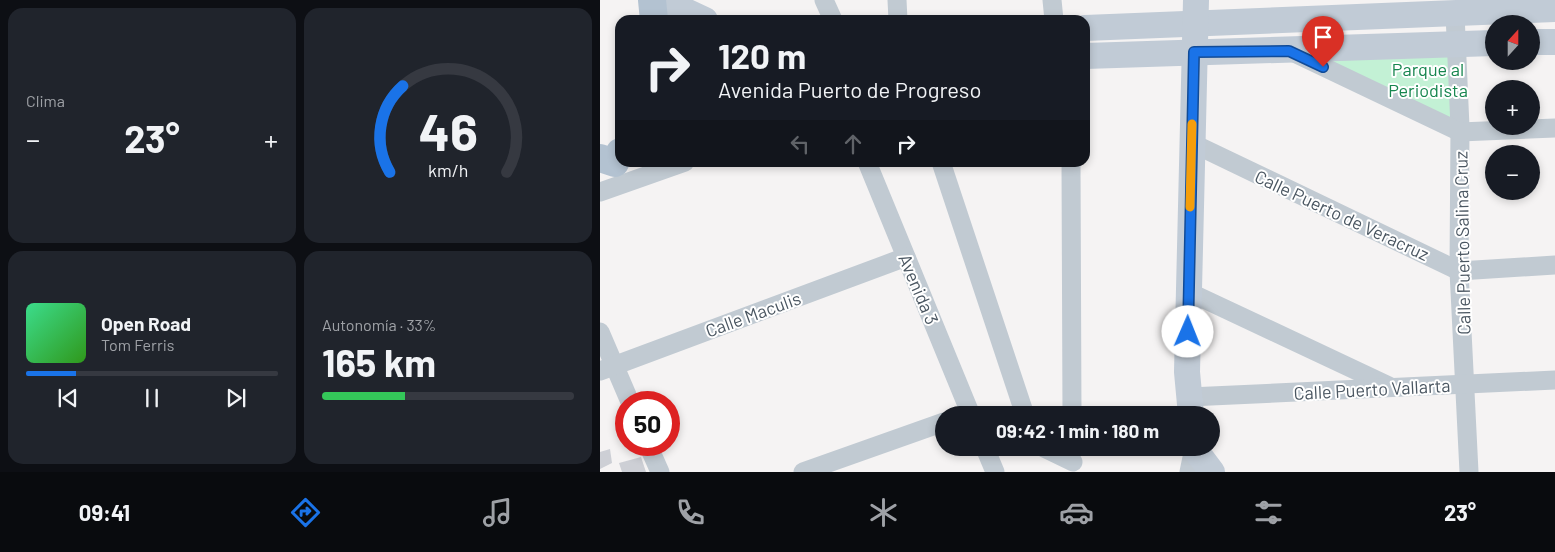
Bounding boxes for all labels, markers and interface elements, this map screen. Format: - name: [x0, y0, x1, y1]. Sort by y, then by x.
- north arrow: [1485, 15, 1540, 70]
- map controls: [1485, 15, 1540, 200]
- pin: [1302, 16, 1344, 67]
- icon: arrive: [1309, 23, 1337, 51]
- text: 120 m: [718, 34, 806, 76]
- icon: right: [635, 35, 700, 100]
- park label: Parque al Periodista: [1388, 58, 1468, 101]
- text: Avenida Puerto de Progreso: [718, 76, 981, 102]
- button: +: [1485, 80, 1540, 135]
- text: Clima: [26, 91, 65, 110]
- text: 46: [418, 99, 478, 161]
- text: 23°: [124, 115, 180, 161]
- text: −: [26, 122, 40, 156]
- text: +: [264, 122, 278, 156]
- icon: left: [786, 130, 814, 158]
- icon: ahead: [839, 130, 867, 158]
- icon: right: [892, 130, 920, 158]
- button: −: [1485, 145, 1540, 200]
- street label: Calle Puerto Salina Cruz: [1449, 151, 1475, 335]
- text: km/h: [428, 159, 468, 181]
- street label: Calle Puerto de Veracruz: [1251, 165, 1433, 265]
- street label: Avenida 3: [894, 250, 944, 328]
- street label: Calle Maculis: [702, 287, 804, 341]
- position arrow: [1161, 305, 1213, 357]
- text: Open Road: [101, 312, 191, 335]
- text: Autonomía · 33%: [322, 315, 436, 334]
- text: Tom Ferris: [101, 335, 175, 354]
- text: 165 km: [322, 339, 436, 385]
- street label: Calle Puerto Vallarta: [1293, 374, 1451, 404]
- icon: previous: [54, 384, 82, 412]
- icon: pause: [138, 384, 166, 412]
- icon: next: [222, 384, 250, 412]
- speed limit sign: 50: [615, 391, 680, 456]
- text: 09:42 · 1 min · 180 m: [996, 419, 1159, 442]
- icon: directions: [288, 495, 323, 530]
- icon: music: [480, 495, 515, 530]
- icon: phone: [673, 495, 708, 530]
- icon: climate: [866, 495, 901, 530]
- icon: car: [1059, 495, 1094, 530]
- icon: filters: [1251, 495, 1286, 530]
- text: 09:41: [79, 499, 130, 525]
- text: 23°: [1444, 499, 1476, 525]

